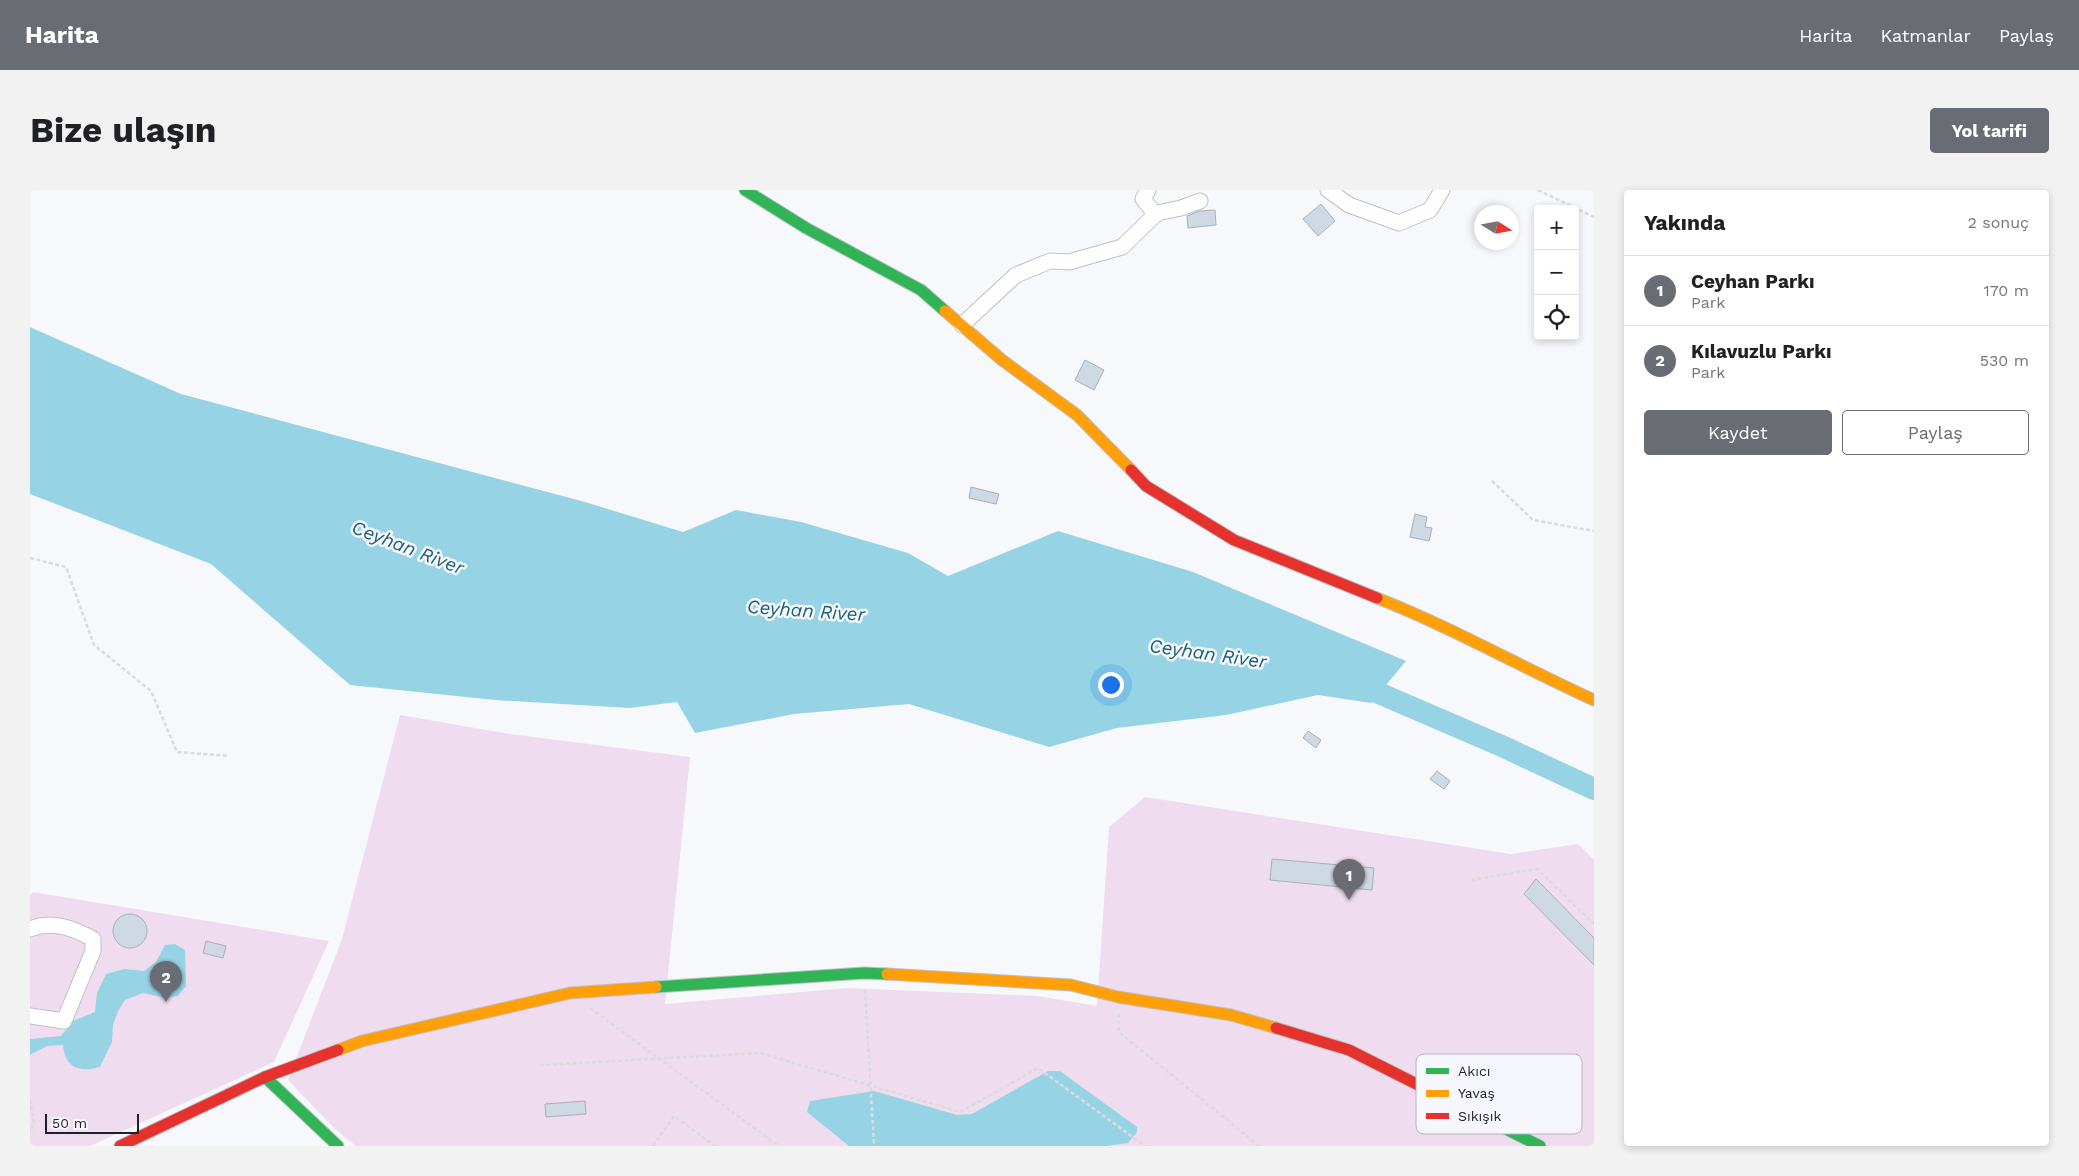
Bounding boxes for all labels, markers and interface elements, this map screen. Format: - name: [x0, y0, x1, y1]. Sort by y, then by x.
- text: Harita: [25, 21, 99, 49]
- text: Harita: [1799, 25, 1852, 46]
- text: Katmanlar: [1880, 25, 1971, 46]
- text: Paylaş: [1999, 25, 2054, 46]
- button: Yol tarifi: [1930, 108, 2049, 153]
- text: Bize ulaşın: [30, 109, 217, 151]
- north arrow: [1474, 205, 1519, 250]
- map controls: [1534, 205, 1579, 340]
- button: +: [1534, 205, 1579, 250]
- text: Yakında: [1644, 210, 1725, 235]
- text: 2 sonuç: [1967, 213, 2029, 232]
- button: −: [1534, 250, 1579, 295]
- text: Ceyhan Parkı: [1691, 270, 1815, 293]
- text: 1: [1657, 281, 1663, 300]
- text: 170 m: [1983, 281, 2029, 300]
- text: Park: [1691, 293, 1725, 312]
- button: locate: [1534, 295, 1579, 340]
- text: Kılavuzlu Parkı: [1691, 340, 1832, 363]
- text: 2: [1655, 351, 1665, 370]
- text: 530 m: [1980, 351, 2029, 370]
- text: Park: [1691, 363, 1725, 382]
- button: Kaydet: [1644, 410, 1832, 455]
- button: Paylaş: [1842, 410, 2029, 455]
- water label: Ceyhan River: [348, 516, 468, 580]
- water label: Ceyhan River: [746, 595, 866, 626]
- water label: Ceyhan River: [1148, 634, 1269, 673]
- your location: [1098, 672, 1124, 698]
- pin: 1: [1333, 859, 1365, 900]
- pin: 2: [150, 961, 182, 1002]
- legend: [1416, 1054, 1582, 1134]
- text: Akıcı: [1458, 1063, 1490, 1079]
- text: Yavaş: [1458, 1085, 1495, 1101]
- text: Sıkışık: [1458, 1108, 1501, 1124]
- scale bar: [45, 1111, 139, 1134]
- text: 50 m: [52, 1115, 87, 1131]

